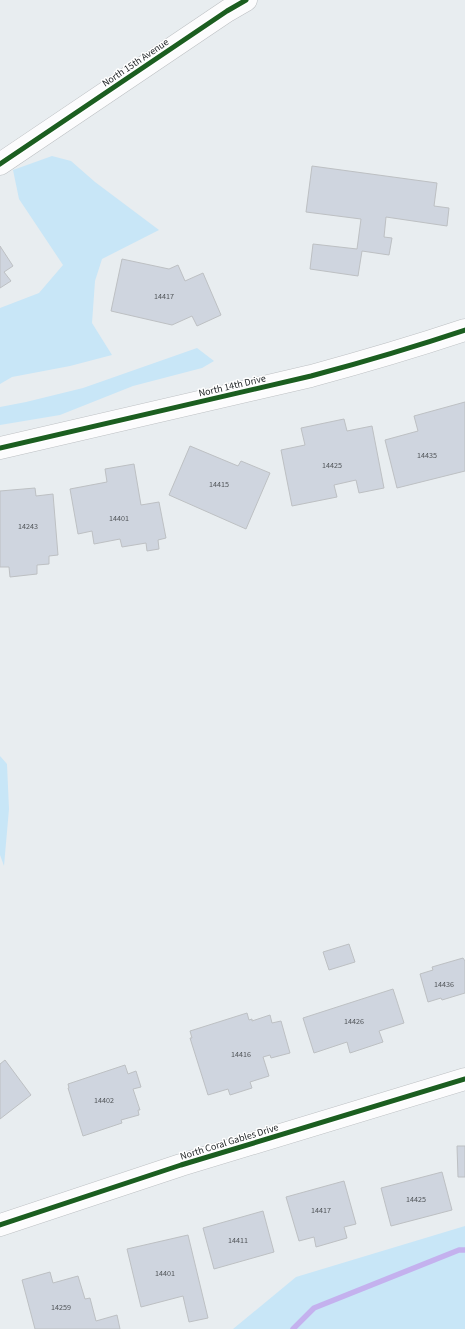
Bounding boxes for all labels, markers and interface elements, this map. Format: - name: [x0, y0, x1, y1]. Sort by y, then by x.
- street label: North 15th Avenue: [99, 35, 172, 90]
- house number: 14417: [154, 291, 174, 302]
- street label: North 14th Drive: [197, 371, 267, 401]
- house number: 14435: [417, 450, 437, 461]
- house number: 14425: [322, 460, 342, 471]
- house number: 14415: [209, 479, 229, 490]
- house number: 14401: [109, 513, 129, 524]
- house number: 14243: [18, 521, 38, 532]
- house number: 14436: [434, 979, 454, 990]
- house number: 14426: [344, 1016, 364, 1027]
- house number: 14416: [231, 1049, 251, 1060]
- house number: 14402: [94, 1095, 114, 1106]
- street label: North Coral Gables Drive: [178, 1120, 280, 1164]
- house number: 14425: [406, 1194, 426, 1205]
- house number: 14417: [311, 1205, 331, 1216]
- house number: 14411: [228, 1235, 248, 1246]
- house number: 14401: [155, 1268, 175, 1279]
- house number: 14259: [51, 1302, 71, 1313]

